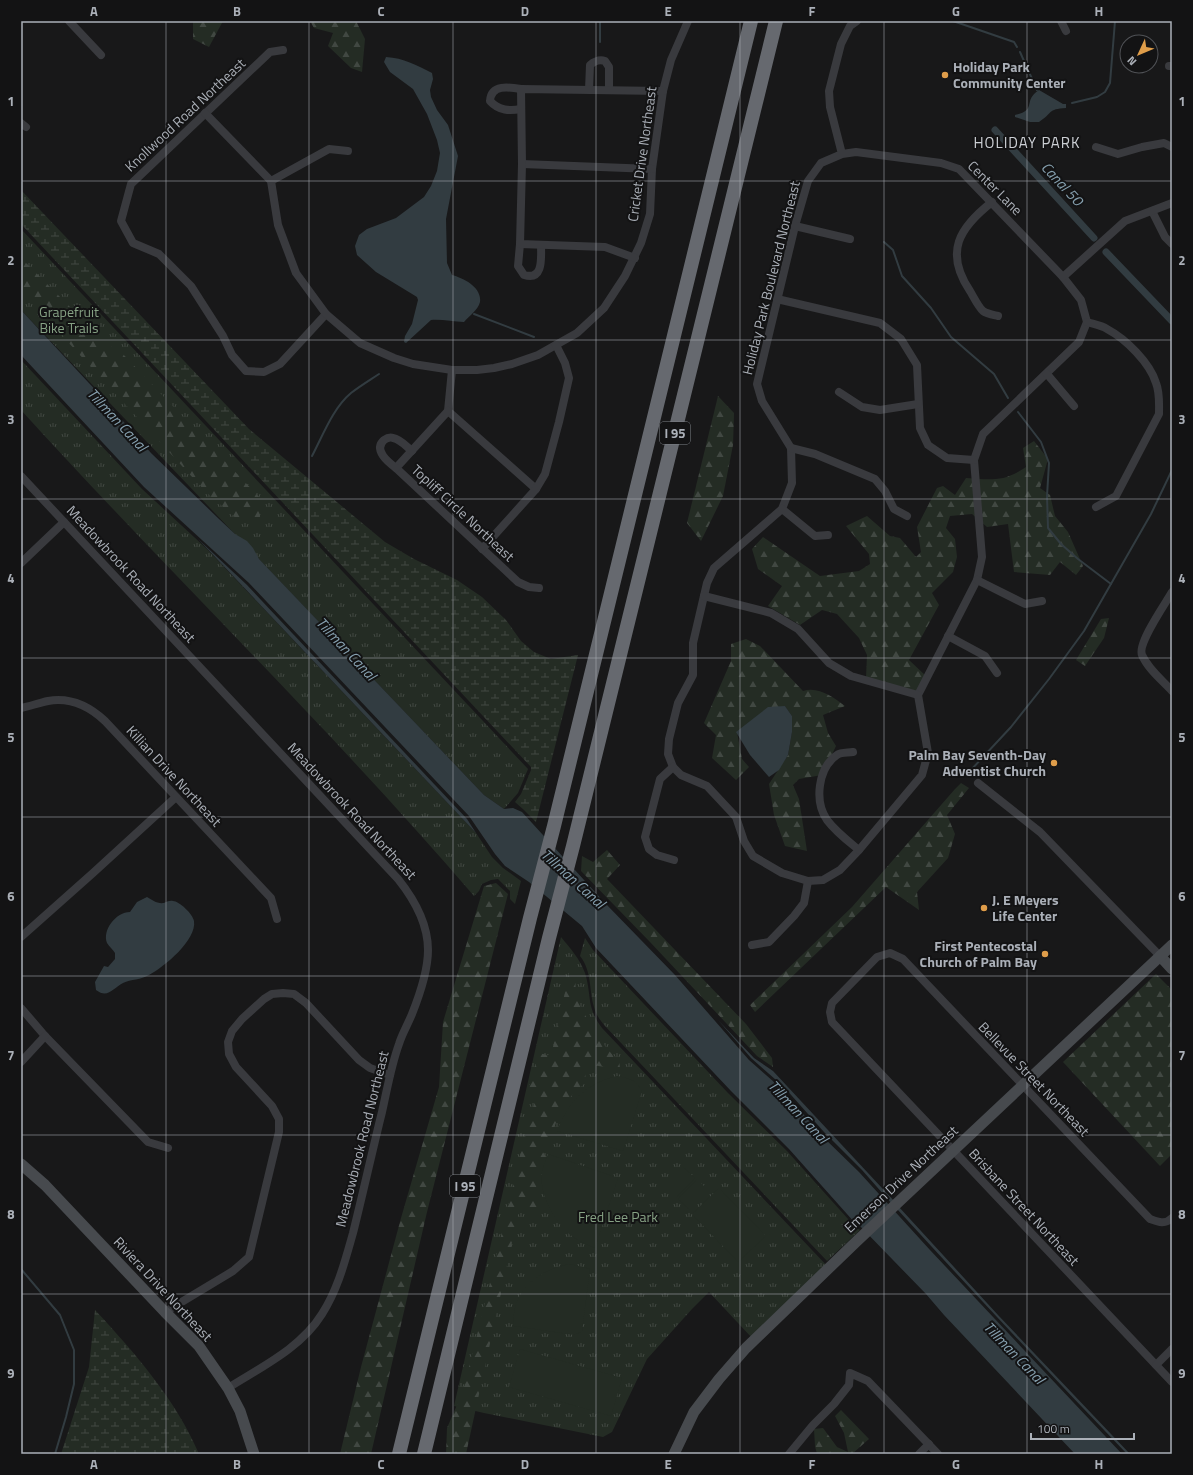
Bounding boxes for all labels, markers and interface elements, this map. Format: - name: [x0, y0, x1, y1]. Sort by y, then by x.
- text: A: [90, 1, 98, 21]
- text: B: [233, 1, 241, 21]
- text: C: [377, 1, 385, 21]
- text: D: [521, 1, 529, 21]
- text: E: [664, 1, 672, 21]
- text: F: [809, 1, 816, 21]
- text: G: [952, 1, 960, 21]
- text: H: [1095, 1, 1103, 21]
- north arrow: [1119, 34, 1159, 74]
- street label: Knollwood Road Northeast: [120, 53, 250, 176]
- text: N: [1123, 53, 1140, 69]
- place label: Holiday Park Community Center: [953, 56, 1066, 93]
- marker: Holiday Park Community Center: [940, 70, 950, 80]
- street label: Cricket Drive Northeast: [622, 85, 661, 223]
- text: 1: [7, 91, 15, 111]
- text: 1: [1178, 91, 1186, 111]
- district label: HOLIDAY PARK: [973, 131, 1081, 154]
- street label: Center Lane: [963, 155, 1028, 220]
- water label: Canal 50: [1036, 156, 1090, 212]
- street label: Holiday Park Boulevard Northeast: [736, 179, 805, 377]
- text: 2: [7, 250, 15, 270]
- text: 2: [1178, 250, 1186, 270]
- park label: Grapefruit Bike Trails: [39, 301, 99, 338]
- water label: Tillman Canal: [82, 383, 154, 458]
- text: 3: [7, 409, 15, 429]
- text: 3: [1178, 409, 1186, 429]
- road number: I 95: [660, 422, 690, 444]
- street label: Topliff Circle Northeast: [407, 459, 520, 566]
- street label: Meadowbrook Road Northeast: [62, 500, 201, 647]
- text: 4: [7, 568, 15, 588]
- text: 4: [1178, 568, 1186, 588]
- water label: Tillman Canal: [311, 612, 383, 687]
- street label: Killian Drive Northeast: [122, 720, 227, 831]
- text: 5: [7, 727, 15, 747]
- text: 5: [1178, 727, 1186, 747]
- street label: Meadowbrook Road Northeast: [283, 737, 422, 884]
- place label: Palm Bay Seventh-Day Adventist Church: [908, 744, 1046, 781]
- marker: Palm Bay Seventh-Day Adventist Church: [1049, 758, 1059, 768]
- water label: Tillman Canal: [536, 843, 612, 915]
- text: 6: [7, 886, 15, 906]
- text: 6: [1178, 886, 1186, 906]
- place label: J. E Meyers Life Center: [992, 889, 1059, 926]
- marker: J. E Meyers Life Center: [979, 903, 989, 913]
- place label: First Pentecostal Church of Palm Bay: [920, 935, 1037, 972]
- marker: First Pentecostal Church of Palm Bay: [1040, 949, 1050, 959]
- street label: Bellevue Street Northeast: [974, 1017, 1095, 1141]
- text: 7: [7, 1045, 15, 1065]
- text: 7: [1178, 1045, 1186, 1065]
- street label: Meadowbrook Road Northeast: [329, 1049, 394, 1229]
- water label: Tillman Canal: [763, 1075, 835, 1150]
- street label: Emerson Drive Northeast: [839, 1120, 962, 1237]
- street label: Brisbane Street Northeast: [964, 1143, 1085, 1270]
- road number: I 95: [450, 1175, 480, 1197]
- text: 8: [7, 1204, 15, 1224]
- text: 8: [1178, 1204, 1186, 1224]
- park label: Fred Lee Park: [578, 1206, 658, 1227]
- street label: Riviera Drive Northeast: [109, 1231, 218, 1346]
- water label: Tillman Canal: [978, 1316, 1052, 1391]
- text: 9: [7, 1363, 15, 1383]
- text: 9: [1178, 1363, 1186, 1383]
- scale bar: [1031, 1415, 1134, 1441]
- text: 100 m: [1037, 1419, 1070, 1438]
- text: A: [90, 1454, 98, 1474]
- text: B: [233, 1454, 241, 1474]
- text: C: [377, 1454, 385, 1474]
- text: D: [521, 1454, 529, 1474]
- text: E: [664, 1454, 672, 1474]
- text: F: [809, 1454, 816, 1474]
- text: G: [952, 1454, 960, 1474]
- text: H: [1095, 1454, 1103, 1474]

